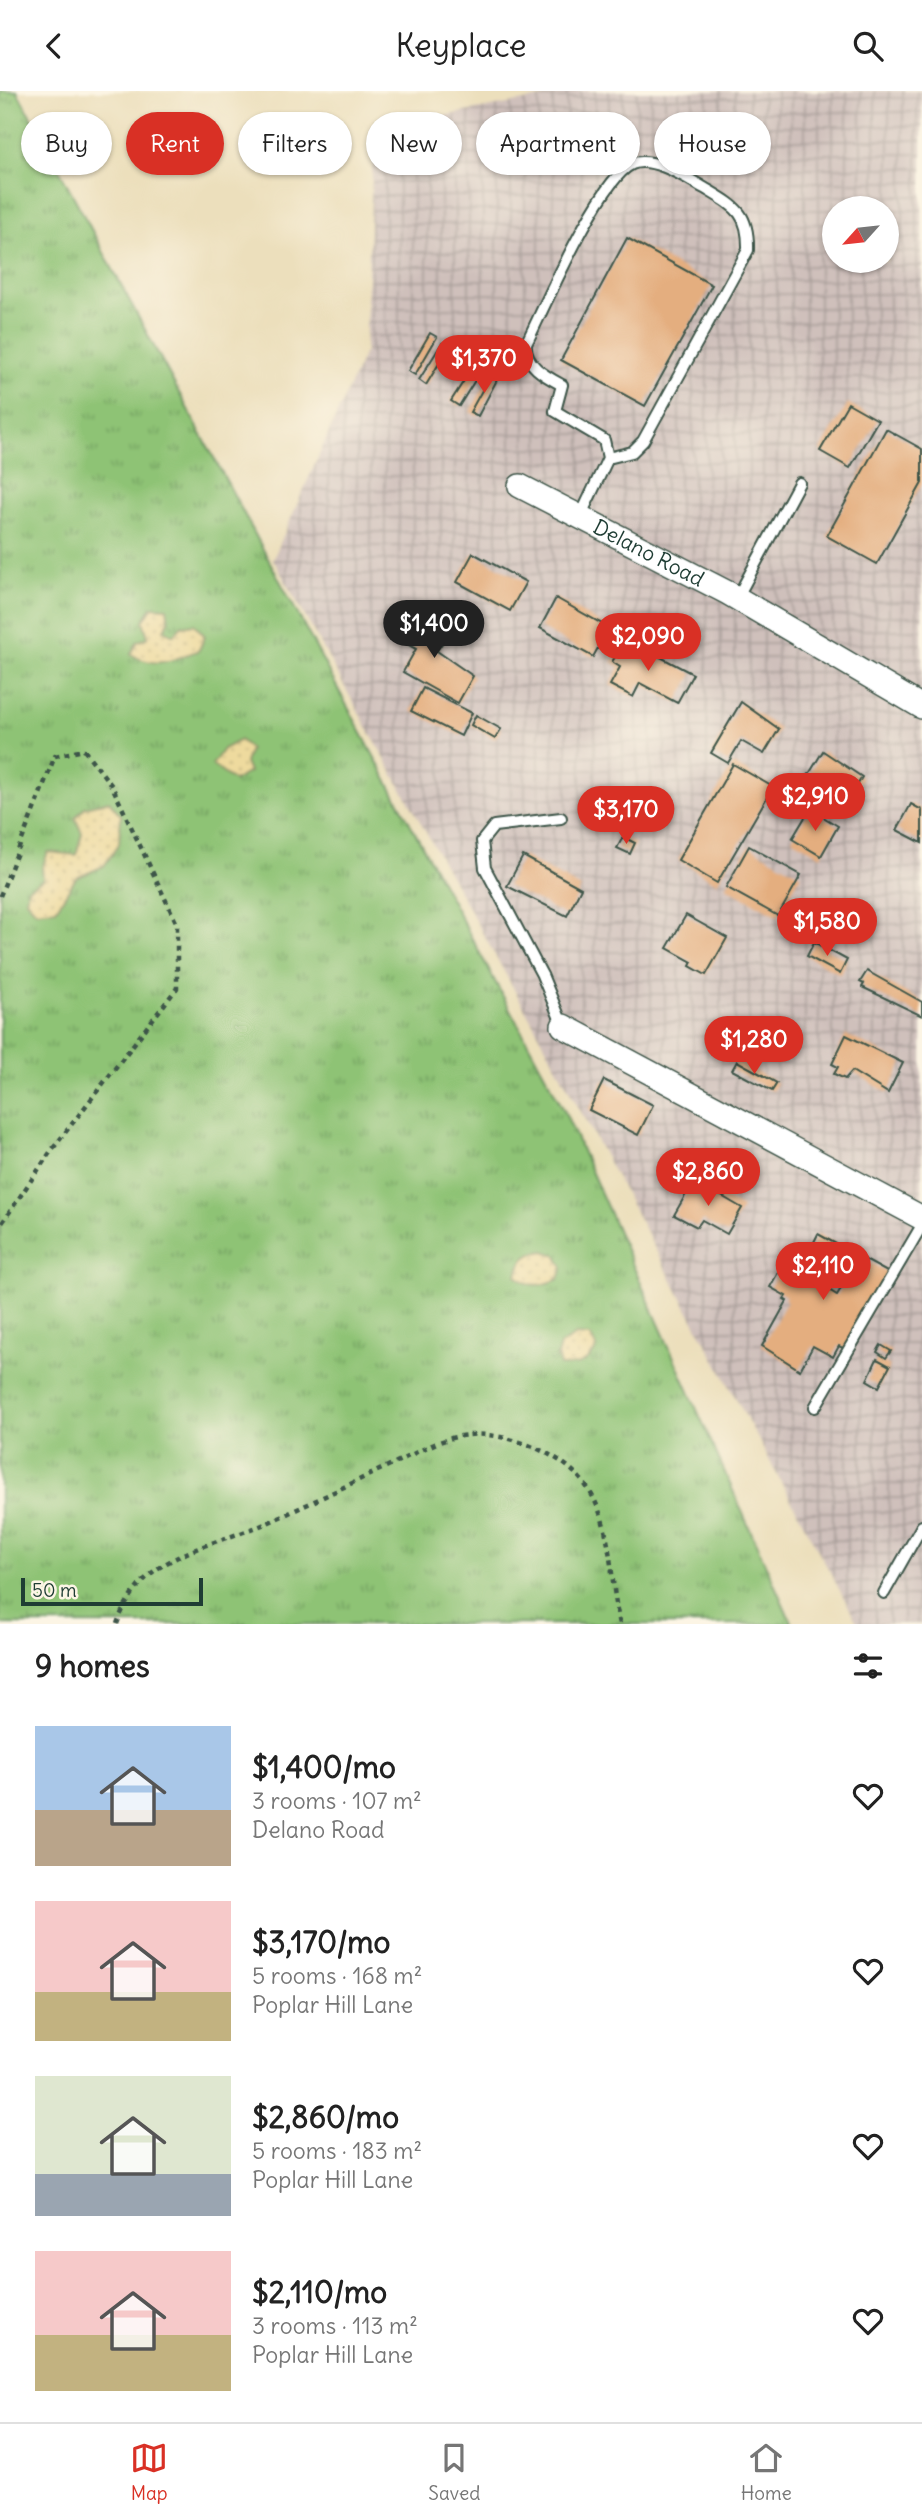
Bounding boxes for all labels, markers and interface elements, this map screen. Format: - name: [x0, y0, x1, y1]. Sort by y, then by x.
- text: Keyplace: [396, 25, 526, 66]
- icon: back: [35, 27, 73, 65]
- icon: search: [849, 27, 887, 65]
- chip: Buy: [21, 112, 112, 175]
- chip: Rent: [126, 112, 224, 175]
- chip: Filters: [238, 112, 352, 175]
- chip: New: [366, 112, 462, 175]
- chip: Apartment: [476, 112, 640, 175]
- chip: House: [654, 112, 771, 175]
- north arrow: [822, 196, 900, 273]
- map controls: [822, 196, 899, 273]
- pin: $1,370: [427, 335, 541, 395]
- text: $1,370: [451, 343, 517, 372]
- street label: Delano Road: [589, 513, 709, 592]
- pin: $1,400: [377, 601, 491, 660]
- text: $1,400: [399, 608, 469, 637]
- pin: $2,090: [591, 613, 705, 673]
- text: $2,090: [611, 621, 685, 650]
- pin: $2,910: [758, 773, 872, 833]
- text: $2,910: [781, 781, 849, 810]
- pin: $3,170: [569, 787, 683, 846]
- text: $3,170: [593, 794, 659, 823]
- pin: $1,580: [770, 899, 884, 958]
- text: $1,580: [793, 906, 861, 935]
- pin: $1,280: [697, 1017, 811, 1076]
- text: $1,280: [720, 1024, 788, 1053]
- pin: $2,860: [651, 1149, 765, 1208]
- text: $2,860: [672, 1156, 744, 1185]
- pin: $2,110: [766, 1243, 880, 1302]
- text: $2,110: [792, 1250, 854, 1279]
- scale bar: [21, 1575, 203, 1607]
- text: 50 m: [32, 1578, 77, 1602]
- text: 9 homes: [35, 1647, 150, 1685]
- icon: filters: [849, 1647, 887, 1685]
- text: $1,400/mo: [252, 1748, 396, 1786]
- icon: home: [91, 1754, 175, 1838]
- icon: heart: [849, 1777, 887, 1815]
- text: 3 rooms · 107 m²: [252, 1786, 422, 1815]
- text: Delano Road: [252, 1815, 385, 1844]
- text: $3,170/mo: [252, 1923, 390, 1961]
- icon: home: [91, 1929, 175, 2013]
- icon: heart: [849, 1952, 887, 1990]
- text: 5 rooms · 168 m²: [252, 1961, 422, 1990]
- text: Poplar Hill Lane: [252, 1990, 413, 2019]
- text: $2,860/mo: [252, 2098, 399, 2136]
- icon: home: [91, 2104, 175, 2188]
- icon: heart: [849, 2127, 887, 2165]
- text: 5 rooms · 183 m²: [252, 2136, 422, 2165]
- text: Poplar Hill Lane: [252, 2165, 413, 2194]
- text: $2,110/mo: [252, 2273, 387, 2311]
- icon: home: [91, 2279, 175, 2363]
- icon: heart: [849, 2302, 887, 2340]
- text: 3 rooms · 113 m²: [252, 2311, 418, 2340]
- text: Poplar Hill Lane: [252, 2340, 413, 2369]
- tab: Map: [130, 2439, 168, 2505]
- tab: Saved: [428, 2439, 480, 2505]
- tab: Home: [741, 2439, 792, 2505]

